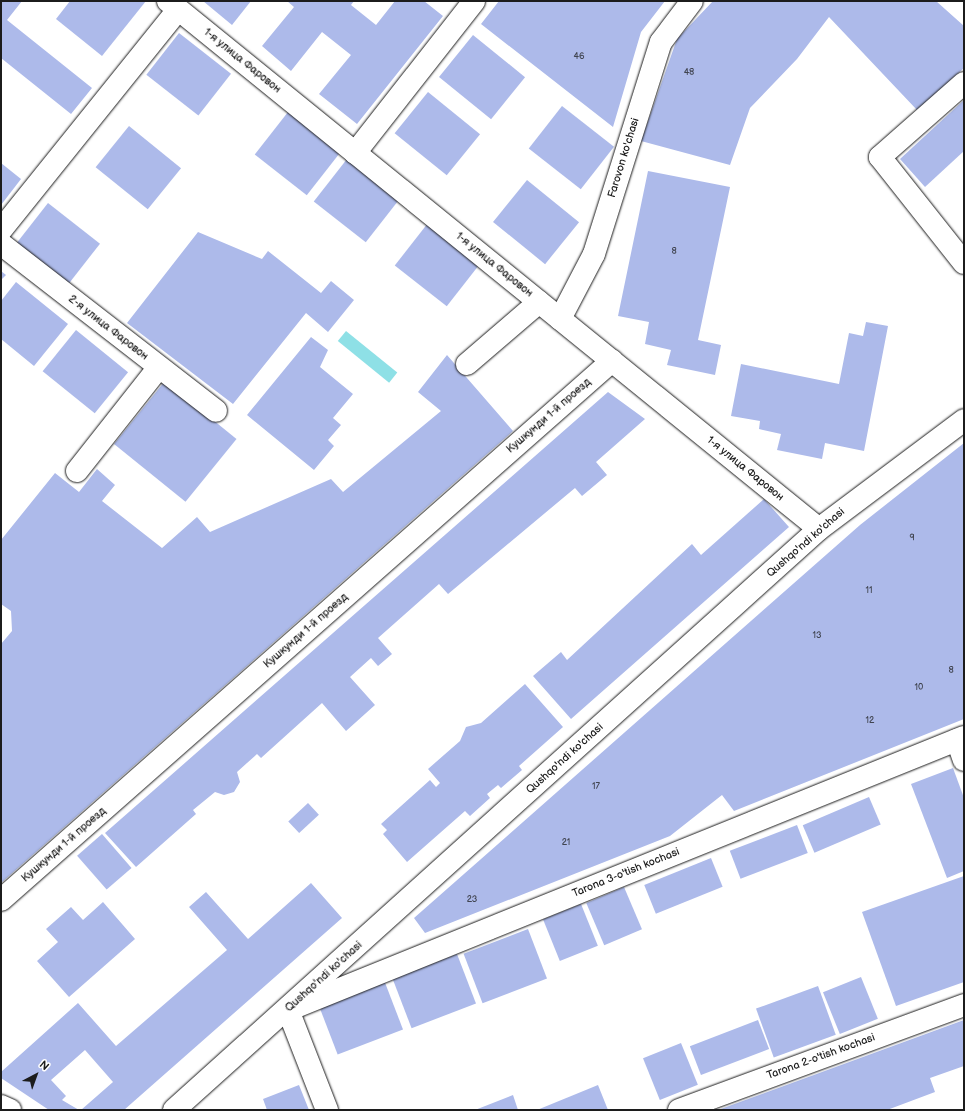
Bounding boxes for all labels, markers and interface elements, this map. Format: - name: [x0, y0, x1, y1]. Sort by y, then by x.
- street label: 1-я улица Фаровон: [201, 26, 283, 96]
- house number: 46: [574, 52, 584, 62]
- house number: 48: [684, 68, 694, 78]
- street label: Farovon ko'chasi: [606, 117, 642, 199]
- street label: 1-я улица Фаровон: [453, 230, 535, 300]
- house number: 8: [671, 247, 677, 257]
- street label: 2-я улица Фаровон: [65, 293, 151, 363]
- street label: Кушкунди 1-й проезд: [504, 376, 594, 456]
- street label: 1-я улица Фаровон: [704, 434, 786, 504]
- street label: Qushqo'ndi ko'chasi: [764, 506, 848, 580]
- house number: 9: [909, 533, 915, 543]
- house number: 11: [866, 586, 872, 596]
- street label: Кушкунди 1-й проезд: [261, 591, 351, 671]
- house number: 13: [812, 631, 822, 641]
- house number: 8: [948, 666, 954, 676]
- house number: 10: [915, 683, 923, 693]
- house number: 12: [866, 716, 874, 726]
- street label: Qushqo'ndi ko'chasi: [524, 721, 606, 797]
- house number: 17: [592, 782, 600, 792]
- street label: Кушкунди 1-й проезд: [19, 805, 109, 885]
- house number: 21: [562, 838, 570, 848]
- street label: Tarona 3-o'tish kochasi: [570, 845, 682, 901]
- house number: 23: [467, 895, 477, 905]
- street label: Qushqo'ndi ko'chasi: [283, 939, 365, 1015]
- street label: Tarona 2-o'tish kochasi: [765, 1031, 877, 1083]
- north arrow: [16, 1055, 56, 1095]
- text: N: [37, 1058, 52, 1073]

